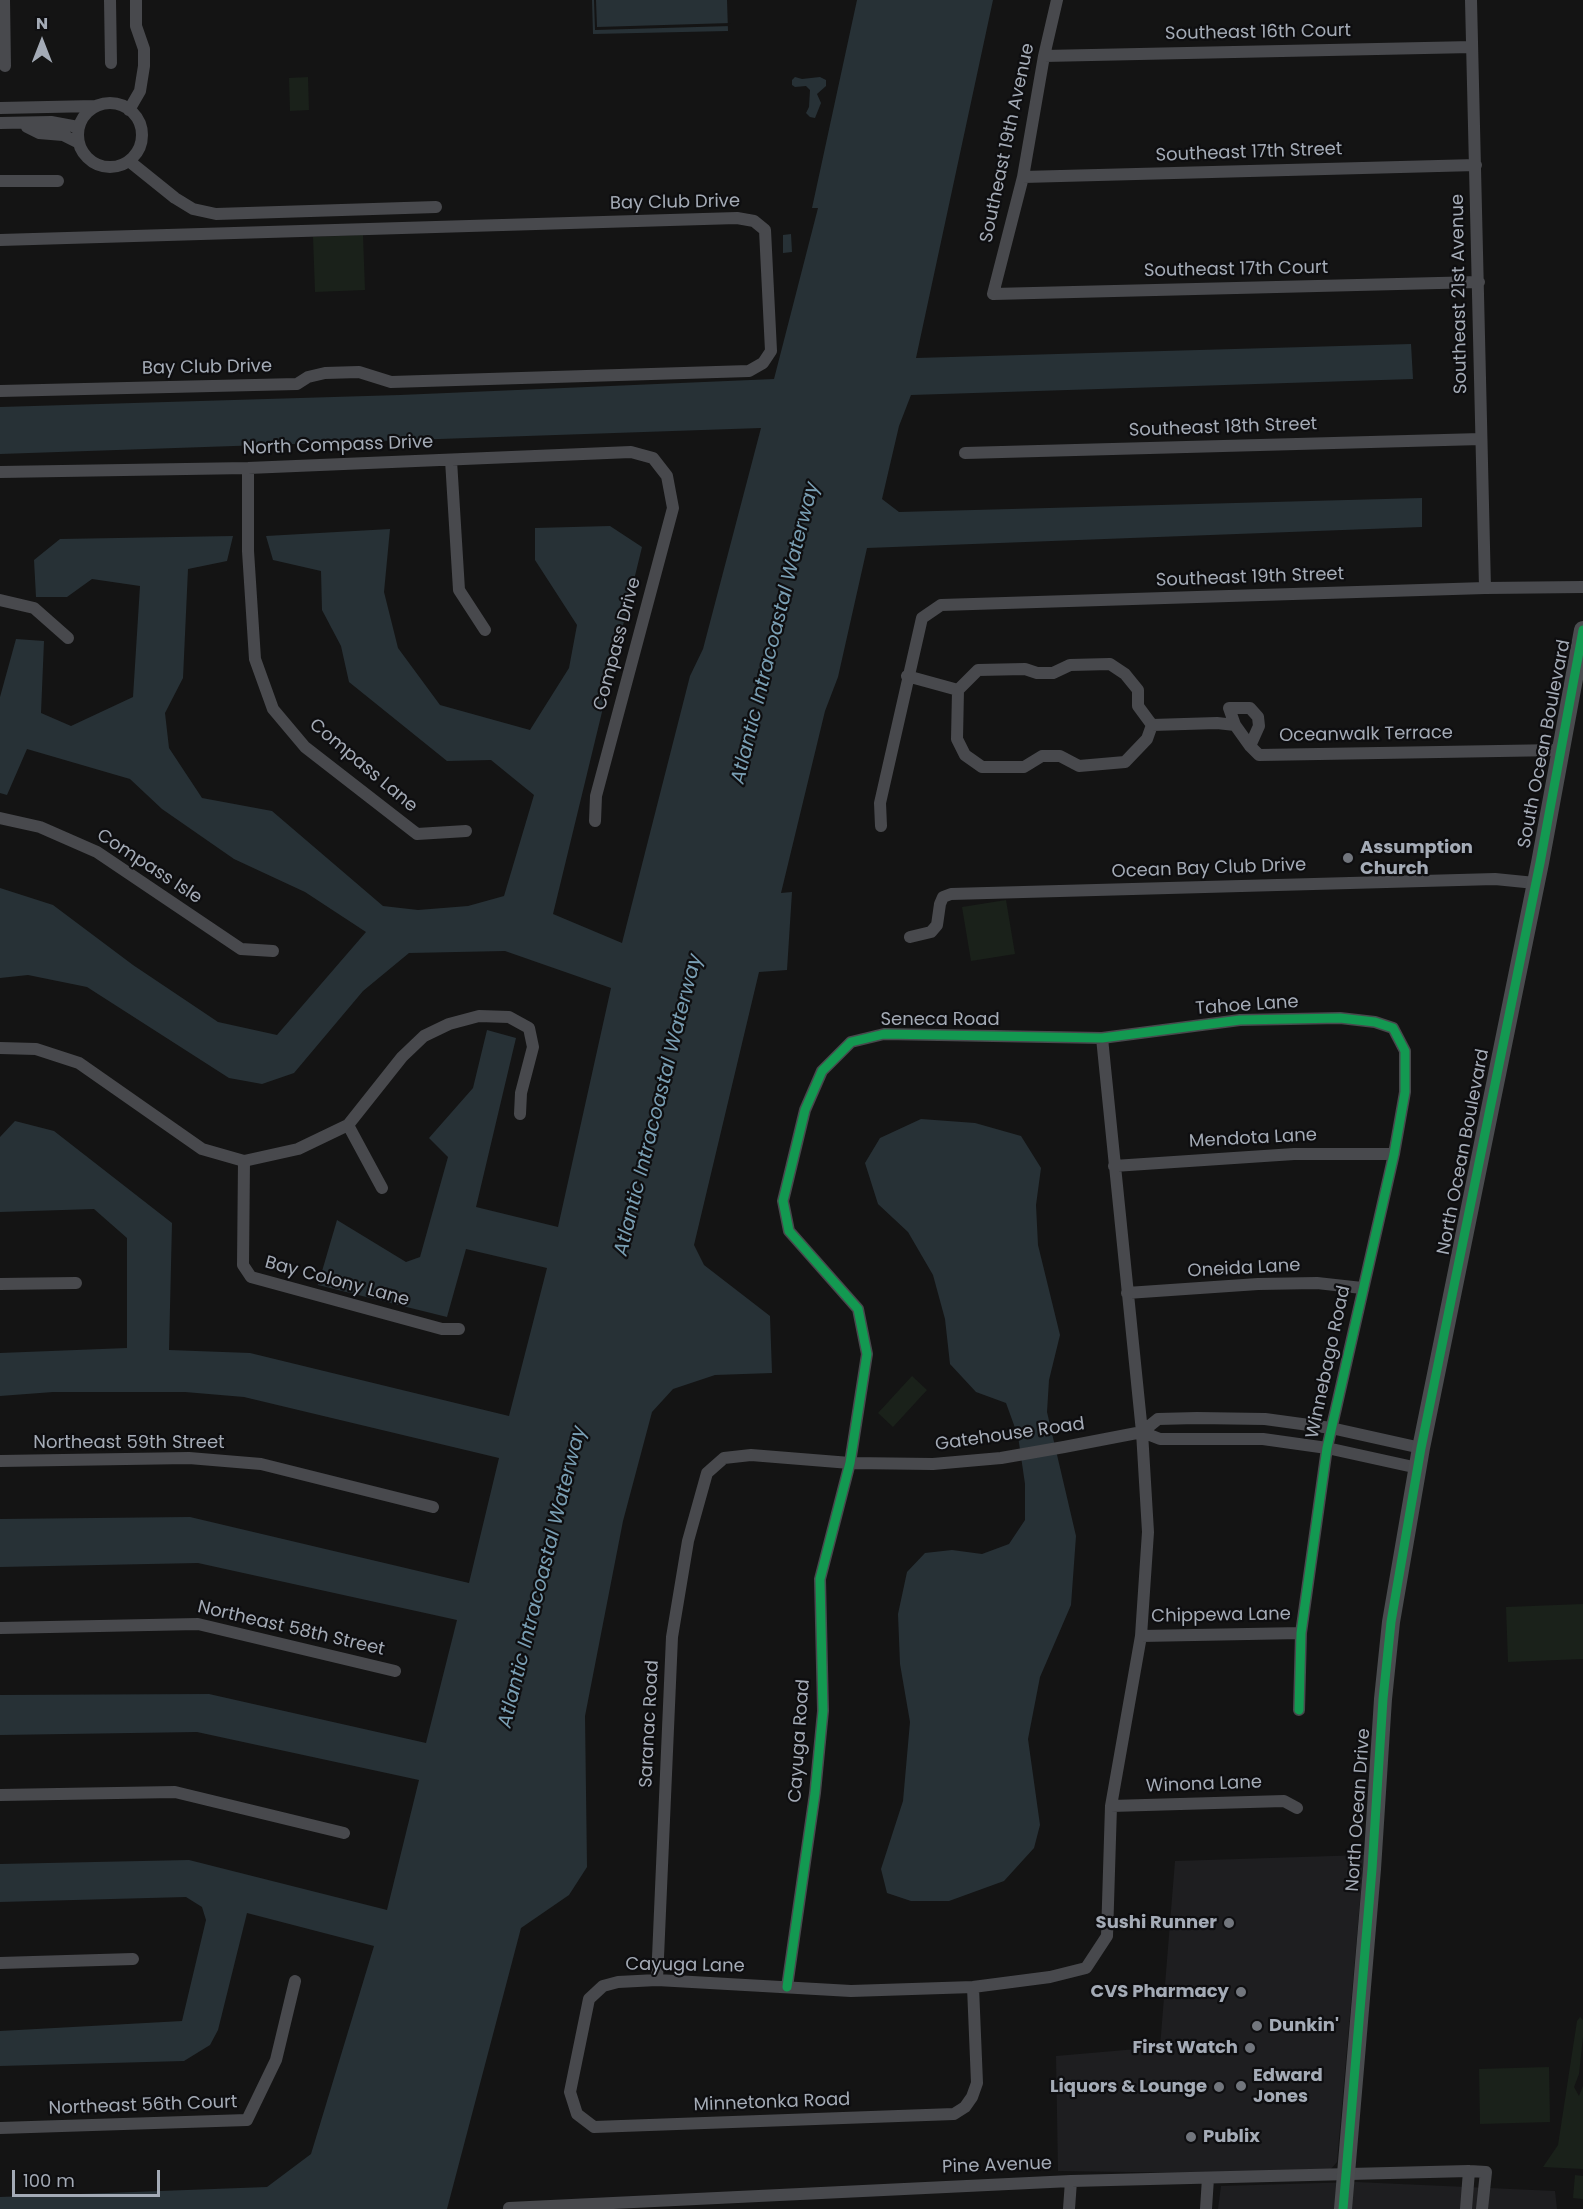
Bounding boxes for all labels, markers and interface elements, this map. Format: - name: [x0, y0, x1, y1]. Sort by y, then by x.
- north arrow: [12, 12, 72, 72]
- text: N: [36, 12, 48, 35]
- street label: Southeast 16th Court: [1165, 21, 1351, 45]
- street label: Southeast 19th Avenue: [976, 41, 1040, 245]
- street label: Southeast 17th Street: [1155, 139, 1343, 167]
- street label: Bay Club Drive: [610, 191, 740, 215]
- street label: Southeast 21st Avenue: [1447, 194, 1473, 394]
- street label: Southeast 17th Court: [1144, 258, 1328, 282]
- street label: Bay Club Drive: [142, 356, 272, 380]
- street label: Southeast 18th Street: [1128, 414, 1318, 442]
- street label: North Compass Drive: [242, 432, 434, 460]
- water label: Atlantic Intracoastal Waterway: [727, 480, 825, 786]
- street label: Southeast 19th Street: [1155, 564, 1345, 592]
- street label: Compass Drive: [590, 575, 646, 713]
- street label: South Ocean Boulevard: [1514, 638, 1576, 850]
- street label: Compass Lane: [305, 714, 421, 818]
- street label: Oceanwalk Terrace: [1279, 723, 1453, 747]
- street label: Compass Isle: [92, 825, 206, 909]
- place label: Assumption Church: [1360, 837, 1473, 880]
- marker: Assumption Church: [1341, 851, 1355, 865]
- street label: Ocean Bay Club Drive: [1111, 855, 1307, 883]
- water label: Atlantic Intracoastal Waterway: [610, 952, 708, 1258]
- street label: Tahoe Lane: [1195, 992, 1299, 1020]
- street label: Seneca Road: [880, 1009, 1000, 1031]
- street label: North Ocean Boulevard: [1433, 1047, 1495, 1257]
- street label: Mendota Lane: [1189, 1125, 1317, 1153]
- street label: Bay Colony Lane: [262, 1252, 412, 1312]
- street label: Oneida Lane: [1187, 1255, 1301, 1283]
- street label: Winnebago Road: [1302, 1284, 1356, 1440]
- street label: Gatehouse Road: [934, 1414, 1086, 1456]
- water label: Atlantic Intracoastal Waterway: [494, 1424, 592, 1730]
- street label: Northeast 59th Street: [33, 1432, 225, 1454]
- street label: Northeast 58th Street: [195, 1597, 387, 1661]
- street label: Chippewa Lane: [1151, 1604, 1291, 1628]
- street label: Saranac Road: [636, 1660, 664, 1788]
- street label: Cayuga Road: [785, 1679, 815, 1803]
- street label: North Ocean Drive: [1343, 1728, 1375, 1892]
- street label: Winona Lane: [1146, 1772, 1262, 1798]
- place label: Sushi Runner: [1096, 1912, 1217, 1934]
- marker: Sushi Runner: [1222, 1916, 1236, 1930]
- street label: Cayuga Lane: [625, 1954, 745, 1978]
- place label: CVS Pharmacy: [1090, 1981, 1229, 2003]
- marker: CVS Pharmacy: [1234, 1985, 1248, 1999]
- place label: Dunkin': [1269, 2015, 1339, 2037]
- marker: Dunkin': [1250, 2019, 1264, 2033]
- place label: First Watch: [1132, 2037, 1238, 2059]
- marker: First Watch: [1243, 2041, 1257, 2055]
- place label: Edward Jones: [1253, 2065, 1323, 2108]
- place label: Liquors & Lounge: [1050, 2076, 1207, 2098]
- marker: Edward Jones: [1234, 2079, 1248, 2093]
- marker: Liquors & Lounge: [1212, 2080, 1226, 2094]
- street label: Minnetonka Road: [693, 2089, 851, 2117]
- street label: Northeast 56th Court: [48, 2092, 238, 2120]
- place label: Publix: [1203, 2126, 1260, 2148]
- marker: Publix: [1184, 2130, 1198, 2144]
- street label: Pine Avenue: [942, 2153, 1052, 2179]
- scale bar: [15, 2158, 164, 2196]
- text: 100 m: [23, 2168, 75, 2193]

